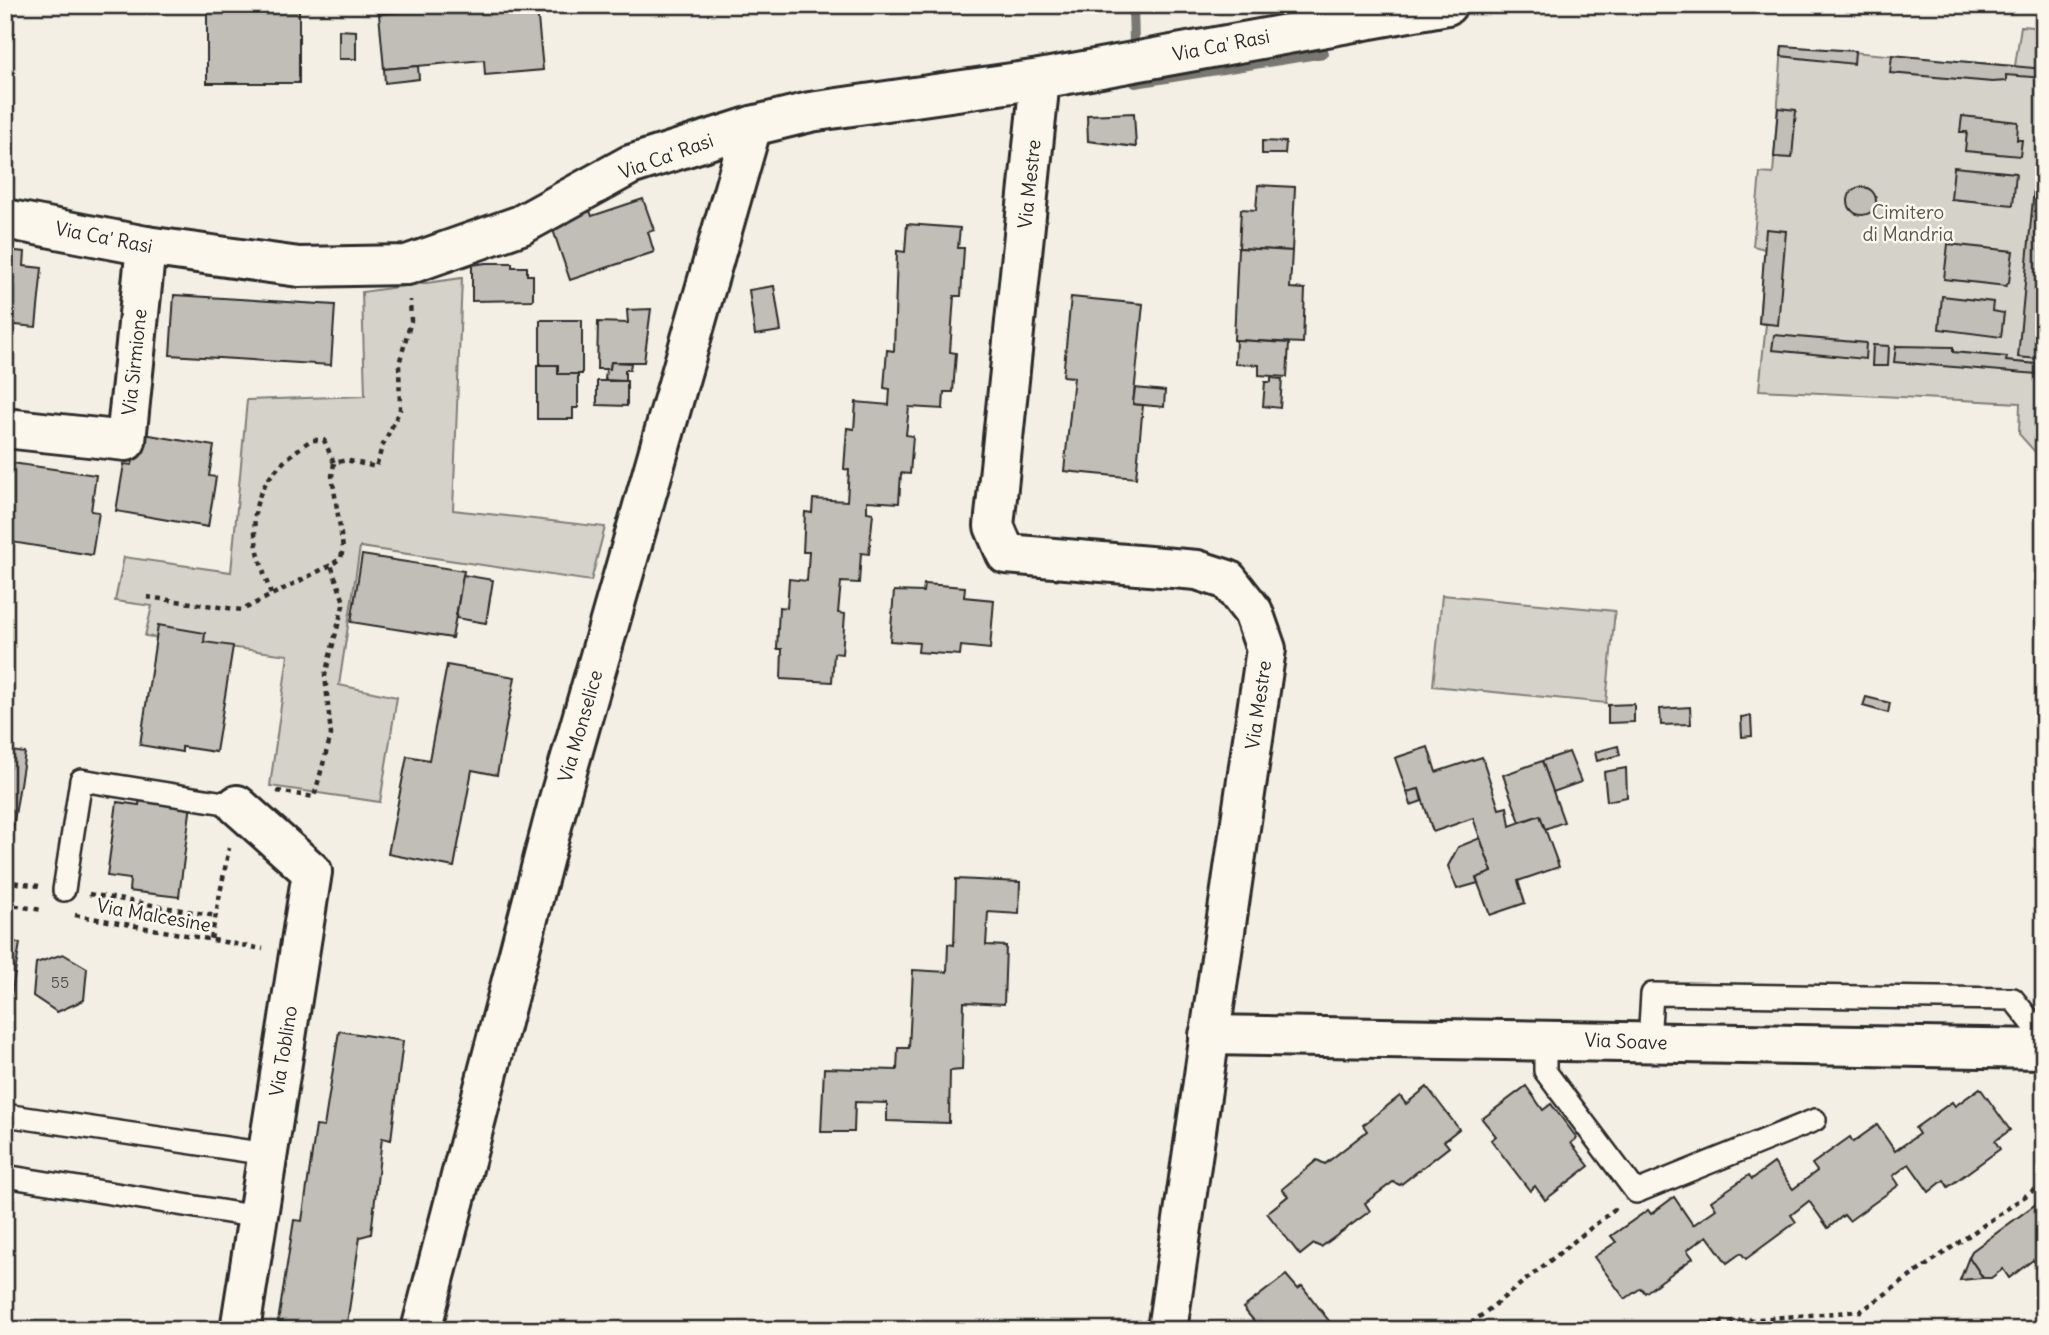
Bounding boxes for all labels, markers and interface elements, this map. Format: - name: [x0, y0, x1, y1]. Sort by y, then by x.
- street label: Via Ca' Rasi: [1170, 24, 1272, 66]
- street label: Via Ca' Rasi: [616, 128, 716, 184]
- street label: Via Mestre: [1012, 138, 1046, 230]
- park label: Cimitero di Mandria: [1862, 200, 1954, 246]
- street label: Via Ca' Rasi: [53, 216, 155, 258]
- street label: Via Sirmione: [116, 308, 152, 416]
- street label: Via Mestre: [1240, 659, 1276, 751]
- street label: Via Monselice: [553, 667, 607, 785]
- street label: Via Malcesine: [95, 893, 213, 937]
- house number: 55: [51, 972, 69, 992]
- street label: Via Toblino: [264, 1004, 302, 1098]
- street label: Via Soave: [1584, 1028, 1668, 1054]

